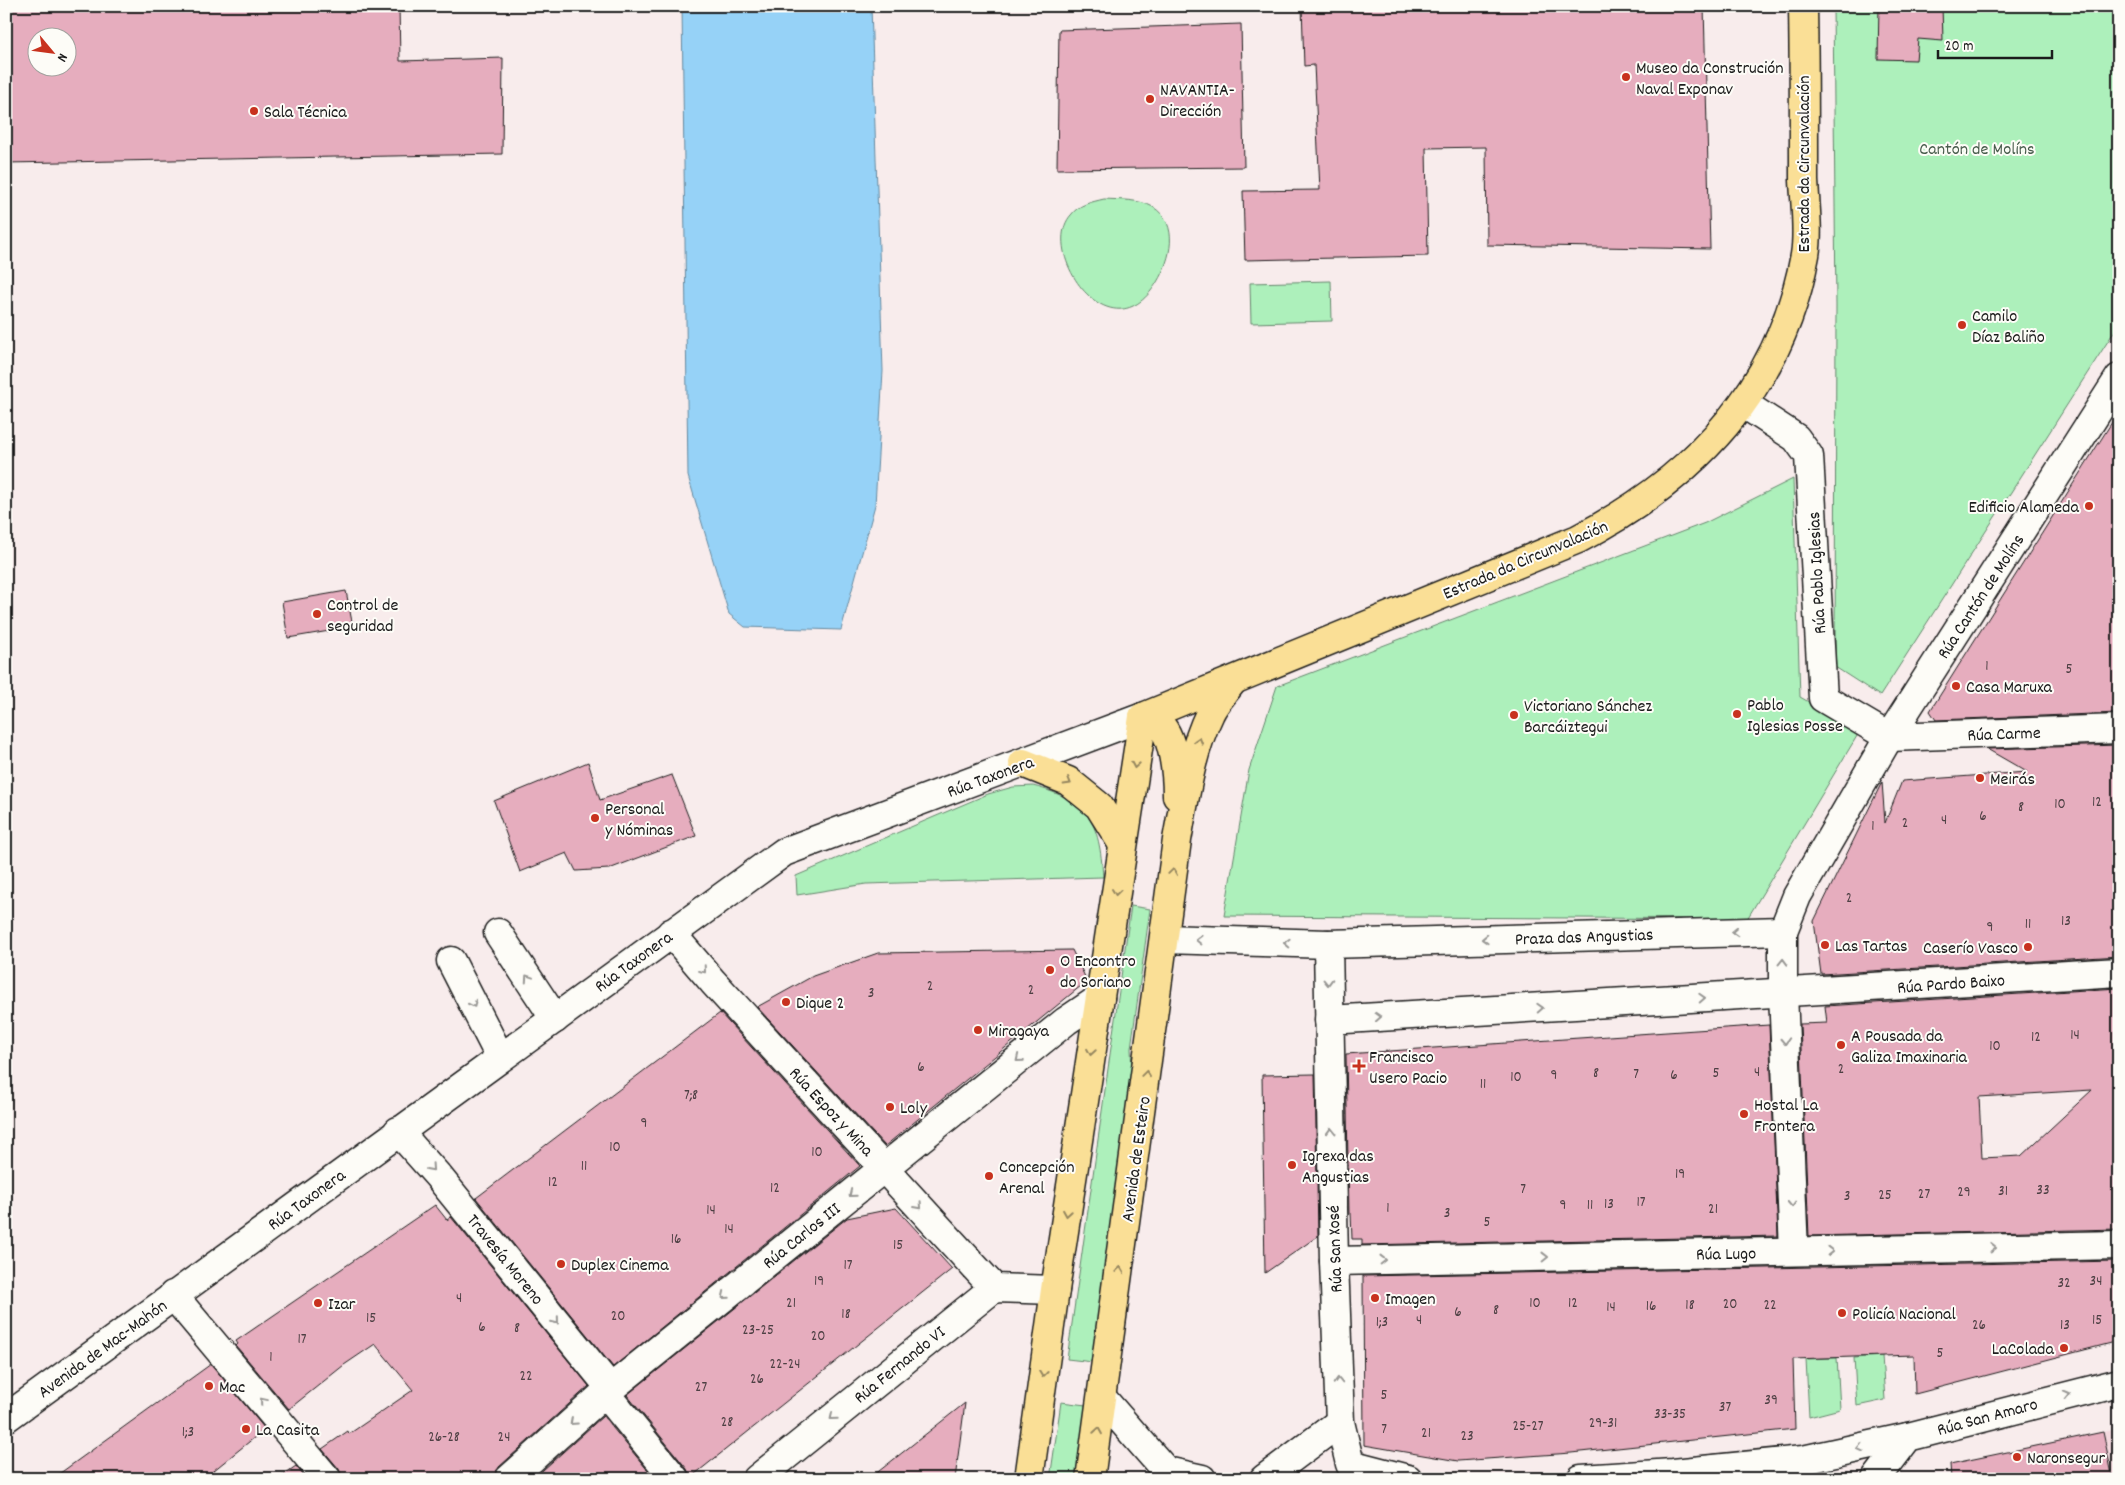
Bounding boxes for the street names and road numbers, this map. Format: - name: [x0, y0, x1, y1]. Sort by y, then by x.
- street label: Estrada da Circunvalación: [1793, 75, 1818, 253]
- street label: Rúa Pablo Iglesias: [1803, 511, 1834, 635]
- street label: Estrada da Circunvalación: [1440, 515, 1612, 607]
- street label: Rúa Cantón de Molíns: [1932, 530, 2032, 665]
- street label: Rúa Carme: [1967, 722, 2041, 749]
- street label: Rúa Taxonera: [944, 751, 1038, 806]
- street label: Praza das Angustias: [1514, 924, 1654, 953]
- street label: Rúa Taxonera: [590, 926, 679, 1000]
- street label: Rúa Pardo Baixo: [1896, 969, 2006, 1002]
- street label: Rúa Espoz y Mina: [782, 1062, 879, 1163]
- street label: Avenida de Esteiro: [1116, 1095, 1159, 1224]
- street label: Rúa Taxonera: [263, 1164, 352, 1238]
- street label: Rúa Carlos III: [758, 1197, 847, 1276]
- street label: Rúa San Xosé: [1322, 1204, 1351, 1293]
- street label: Travesía Moreno: [460, 1210, 549, 1311]
- street label: Rúa Lugo: [1696, 1242, 1756, 1269]
- street label: Avenida de Mac-Mahón: [34, 1295, 173, 1405]
- street label: Rúa Fernando VI: [849, 1321, 952, 1411]
- street label: Rúa San Amaro: [1935, 1393, 2041, 1444]

